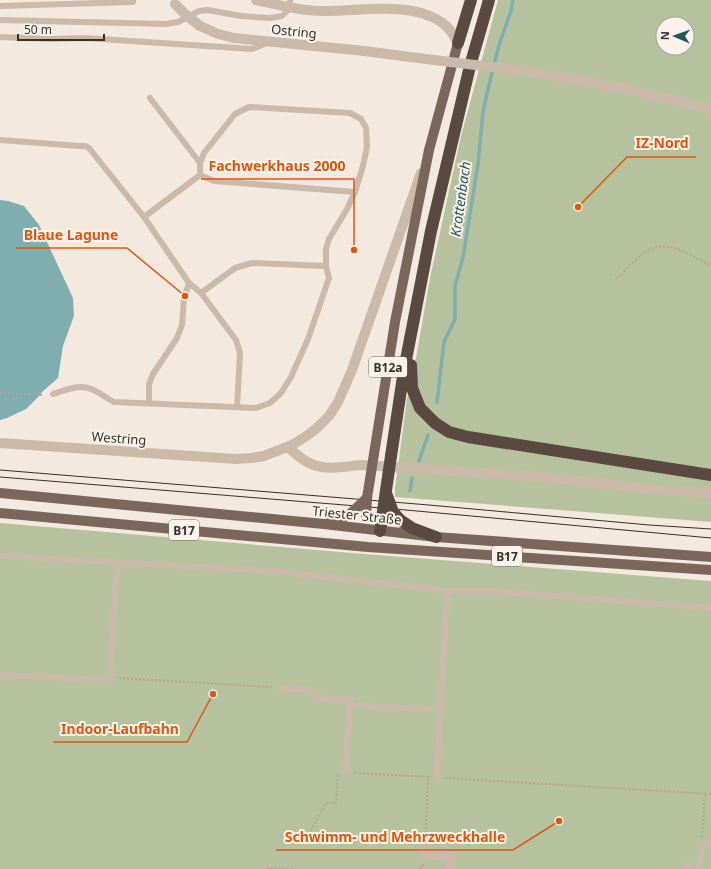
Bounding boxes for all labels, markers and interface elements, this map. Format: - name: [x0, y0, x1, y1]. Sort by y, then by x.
- scale bar: [18, 16, 104, 42]
- north arrow: [655, 16, 695, 56]
- street label: Ostring: [270, 20, 318, 42]
- text: 50 m: [24, 21, 52, 38]
- text: N: [657, 31, 672, 40]
- callout: IZ-Nord: [627, 131, 696, 157]
- text: IZ-Nord: [636, 133, 689, 152]
- callout: Fachwerkhaus 2000: [201, 153, 354, 179]
- text: Fachwerkhaus 2000: [209, 156, 345, 175]
- water label: Krottenbach: [445, 160, 475, 238]
- callout: Blaue Lagune: [16, 222, 127, 248]
- text: Blaue Lagune: [24, 225, 118, 244]
- road number: B12a: [369, 357, 407, 377]
- street label: Westring: [91, 427, 147, 449]
- street label: Triester Straße: [312, 501, 402, 529]
- road number: B17: [169, 520, 199, 540]
- road number: B17: [492, 546, 522, 566]
- callout: Indoor-Laufbahn: [53, 716, 187, 742]
- text: Indoor-Laufbahn: [61, 719, 179, 738]
- callout: Schwimm- und Mehrzweckhalle: [276, 824, 513, 850]
- text: Schwimm- und Mehrzweckhalle: [285, 827, 505, 846]

